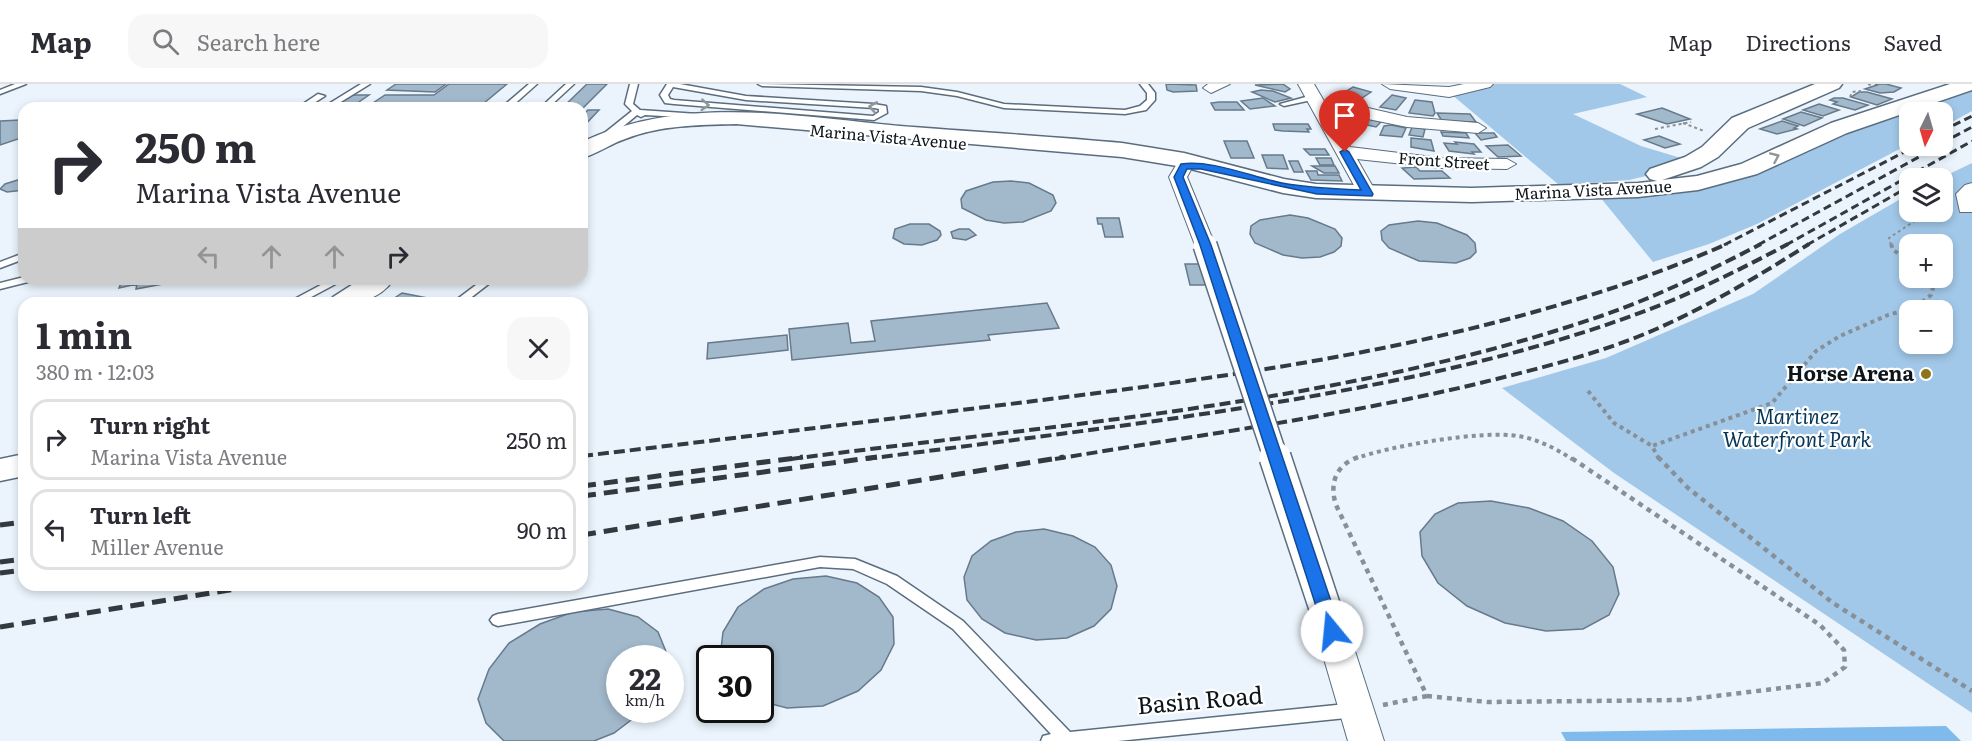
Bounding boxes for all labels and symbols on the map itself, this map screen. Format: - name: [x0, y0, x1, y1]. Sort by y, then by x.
- pin: [1319, 90, 1370, 152]
- one-way arrow: [701, 98, 710, 111]
- one-way arrow: [868, 101, 878, 114]
- north arrow: [1899, 102, 1953, 156]
- street label: Marina Vista Avenue: [808, 117, 968, 155]
- street label: Front Street: [1397, 145, 1491, 175]
- one-way arrow: [1768, 153, 1779, 165]
- street label: Marina Vista Avenue: [1514, 173, 1672, 205]
- place label: Horse Arena: [1787, 357, 1914, 387]
- marker: Horse Arena: [1919, 367, 1933, 381]
- park label: Martinez Waterfront Park: [1723, 400, 1871, 453]
- position arrow: [1300, 599, 1364, 663]
- speed limit sign: 30: [696, 645, 774, 723]
- street label: Basin Road: [1135, 676, 1265, 721]

